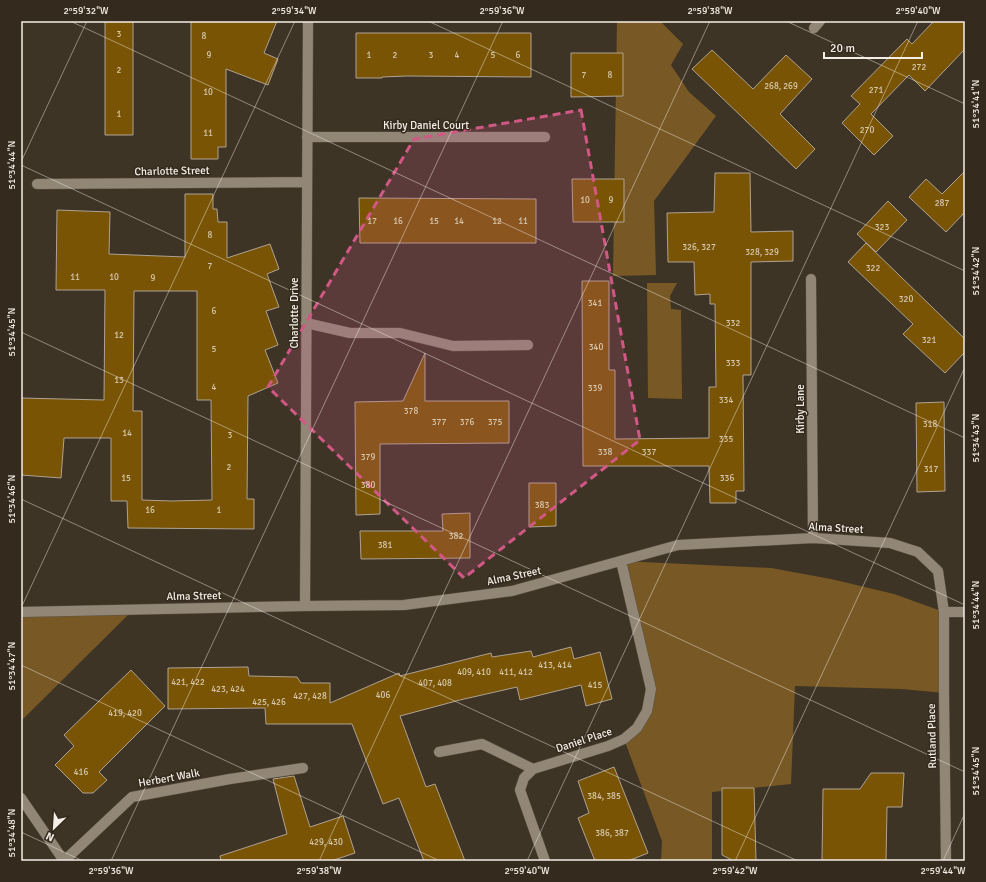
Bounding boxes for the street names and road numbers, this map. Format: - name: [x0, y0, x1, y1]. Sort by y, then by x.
- street label: Kirby Daniel Court: [383, 119, 469, 132]
- street label: Charlotte Street: [134, 164, 210, 178]
- street label: Charlotte Drive: [288, 277, 301, 349]
- street label: Kirby Lane: [794, 384, 807, 434]
- street label: Alma Street: [808, 520, 864, 536]
- street label: Alma Street: [486, 564, 543, 588]
- street label: Alma Street: [166, 589, 222, 603]
- street label: Rutland Place: [925, 703, 939, 769]
- street label: Daniel Place: [554, 725, 614, 755]
- street label: Herbert Walk: [137, 766, 201, 790]

